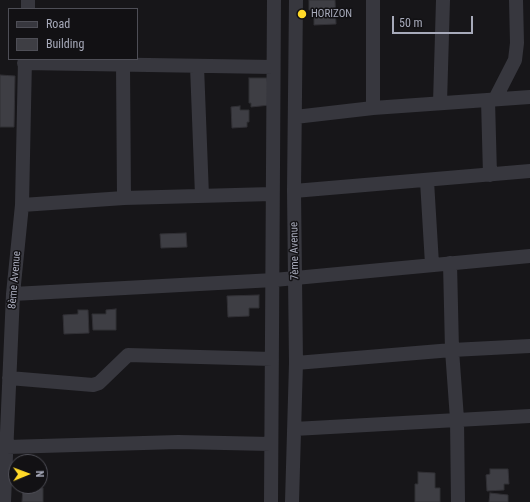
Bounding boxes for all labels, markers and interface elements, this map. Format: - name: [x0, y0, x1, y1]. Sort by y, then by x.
- place label: HORIZON: [311, 7, 352, 21]
- legend: [8, 8, 138, 60]
- marker: HORIZON: [296, 8, 308, 20]
- scale bar: [394, 8, 475, 34]
- text: 50 m: [399, 16, 423, 30]
- text: Road: [46, 17, 70, 31]
- text: Building: [46, 37, 84, 51]
- street label: 7ème Avenue: [288, 222, 302, 280]
- street label: 8ème Avenue: [6, 250, 24, 310]
- north arrow: [8, 454, 48, 494]
- text: N: [33, 470, 46, 477]

